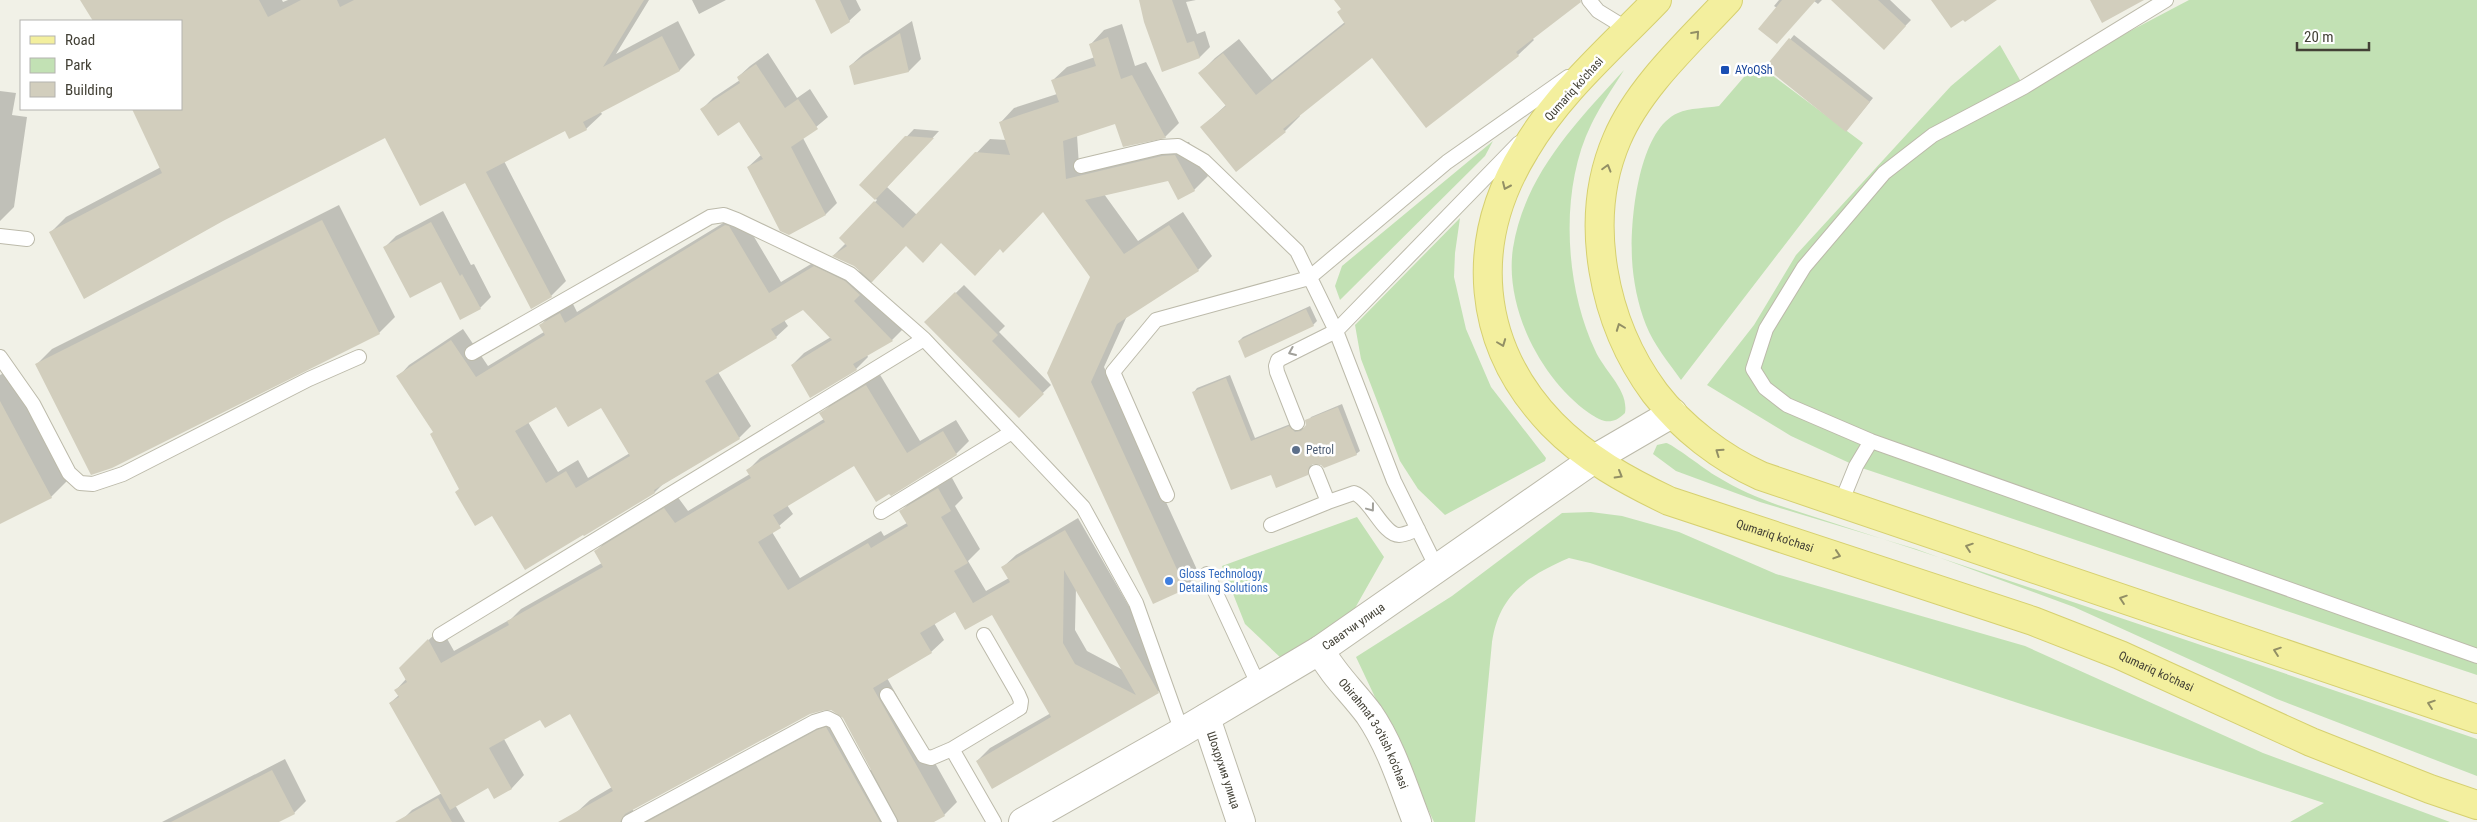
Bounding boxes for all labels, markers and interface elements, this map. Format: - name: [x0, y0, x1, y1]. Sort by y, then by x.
- legend: [20, 20, 182, 110]
- scale bar: [2297, 20, 2370, 52]
- text: 20 m: [2304, 28, 2334, 46]
- text: Road: [65, 31, 95, 49]
- one-way arrow: [1690, 31, 1699, 40]
- street label: Qumariq ko'chasi: [1542, 54, 1606, 124]
- text: Park: [65, 56, 92, 74]
- place label: AYoQSh: [1735, 63, 1773, 77]
- marker: AYoQSh: [1719, 64, 1731, 76]
- text: Building: [65, 81, 113, 99]
- one-way arrow: [1601, 163, 1612, 172]
- one-way arrow: [1502, 181, 1513, 190]
- one-way arrow: [1616, 323, 1626, 332]
- one-way arrow: [1496, 339, 1506, 347]
- one-way arrow: [1288, 346, 1297, 357]
- place label: Petrol: [1306, 443, 1334, 457]
- marker: Petrol: [1290, 444, 1302, 456]
- one-way arrow: [1716, 449, 1725, 458]
- one-way arrow: [1614, 469, 1623, 479]
- one-way arrow: [1366, 502, 1374, 511]
- street label: Qumariq ko'chasi: [1734, 517, 1815, 555]
- one-way arrow: [1966, 543, 1974, 553]
- one-way arrow: [1832, 550, 1840, 560]
- place label: Gloss Technology Detailing Solutions: [1179, 567, 1268, 595]
- marker: Gloss Technology Detailing Solutions: [1163, 575, 1175, 587]
- one-way arrow: [2119, 595, 2128, 605]
- street label: Саватчи улица: [1319, 600, 1388, 653]
- one-way arrow: [2273, 647, 2282, 657]
- street label: Qumariq ko'chasi: [2117, 648, 2196, 695]
- street label: Obirahmat 3-o'tish ko'chasi: [1336, 676, 1411, 791]
- one-way arrow: [2427, 700, 2436, 710]
- street label: Шохрухия улица: [1204, 730, 1243, 811]

